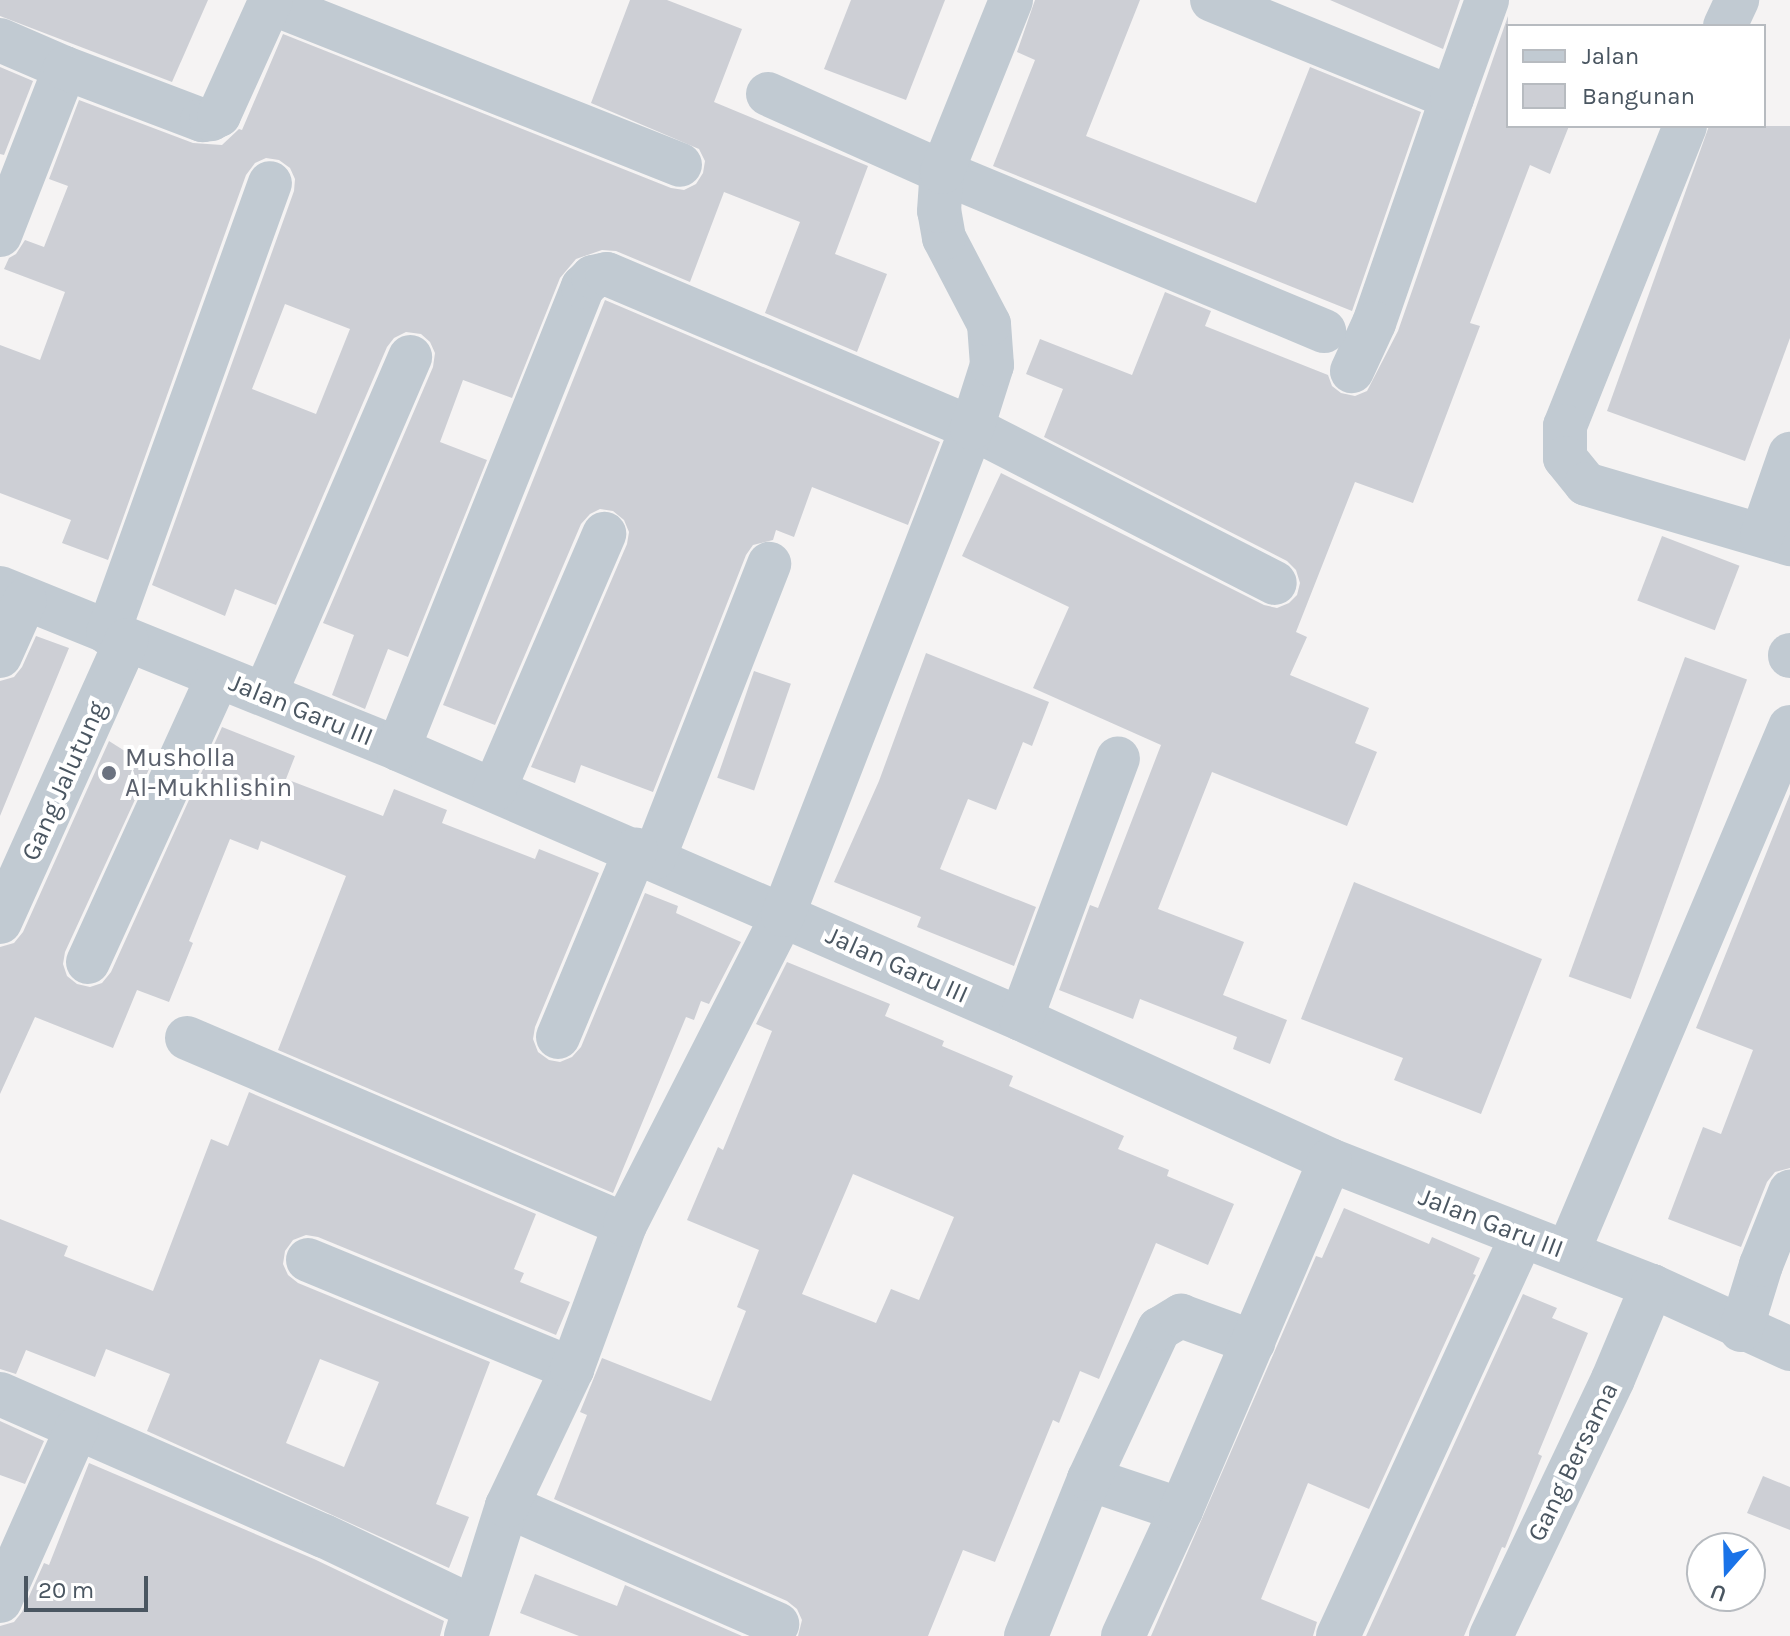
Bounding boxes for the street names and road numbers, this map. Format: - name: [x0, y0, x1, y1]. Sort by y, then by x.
- street label: Jalan Garu III: [224, 667, 378, 753]
- street label: Gang Jalutung: [15, 696, 113, 866]
- street label: Jalan Garu III: [821, 920, 973, 1010]
- street label: Jalan Garu III: [1414, 1181, 1568, 1265]
- street label: Gang Bersama: [1521, 1377, 1625, 1547]

